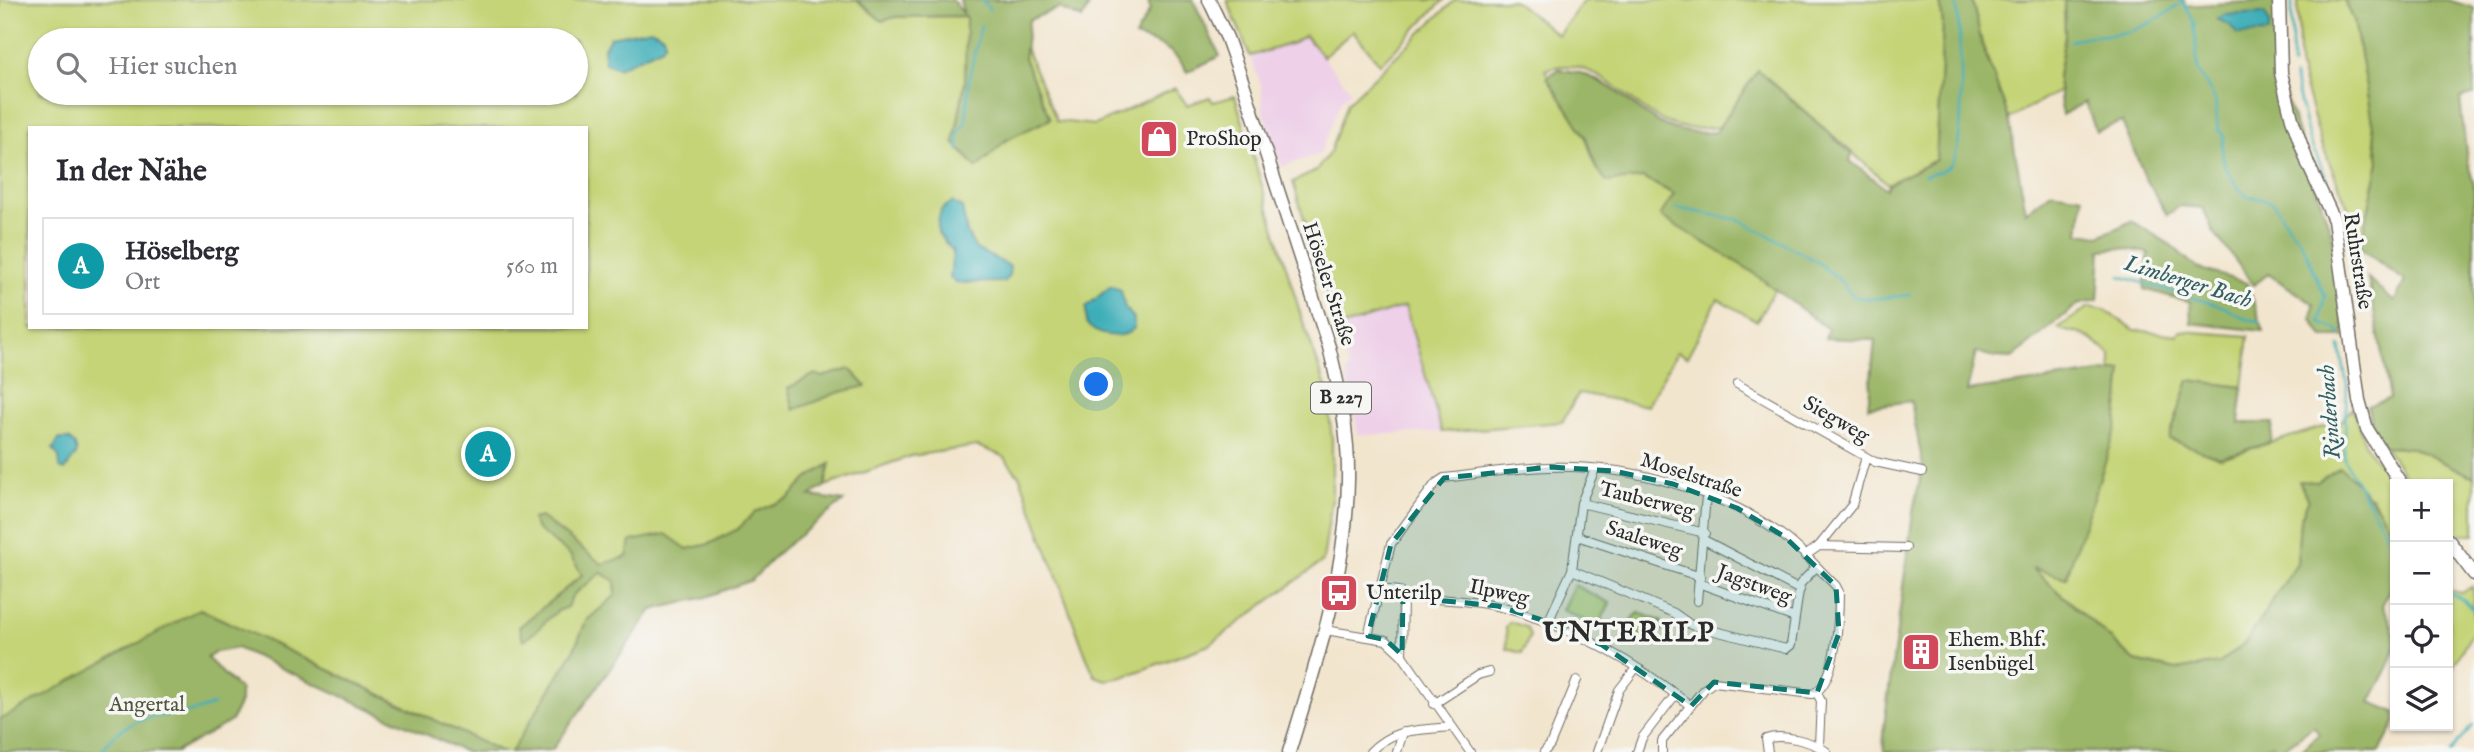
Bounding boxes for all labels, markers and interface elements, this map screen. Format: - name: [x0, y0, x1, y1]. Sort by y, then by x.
- search box: [28, 28, 588, 105]
- icon: search: [52, 48, 90, 86]
- text: Hier suchen: [108, 50, 238, 83]
- shop icon: ProShop: [1138, 118, 1180, 160]
- place label: ProShop: [1186, 126, 1262, 153]
- text: In der Nähe: [56, 153, 207, 191]
- street label: Ruhrstraße: [2336, 211, 2378, 312]
- street label: Höseler Straße: [1295, 219, 1361, 350]
- text: Höselberg: [125, 235, 239, 268]
- water label: Limberger Bach: [2119, 249, 2256, 316]
- text: A: [73, 252, 89, 281]
- text: 560 m: [506, 252, 558, 281]
- text: Ort: [125, 268, 160, 297]
- water label: Rinderbach: [2312, 364, 2348, 460]
- your location: [1079, 367, 1113, 401]
- road number: B 227: [1311, 382, 1371, 414]
- street label: Siegweg: [1798, 390, 1875, 450]
- pin: A: [465, 428, 511, 480]
- street label: Moselstraße: [1637, 447, 1746, 505]
- street label: Tauberweg: [1597, 476, 1698, 526]
- map controls: [2390, 479, 2453, 731]
- button: +: [2390, 479, 2453, 542]
- street label: Saaleweg: [1602, 515, 1686, 565]
- button: −: [2390, 542, 2453, 605]
- street label: Jagstweg: [1711, 558, 1796, 611]
- bus stop icon: Unterilp: [1318, 572, 1360, 614]
- street label: Ilpweg: [1467, 573, 1532, 613]
- place label: Unterilp: [1366, 580, 1442, 607]
- button: locate: [2390, 605, 2453, 668]
- district label: UNTERILP: [1542, 616, 1716, 651]
- place label: Ehem. Bhf. Isenbügel: [1948, 627, 2046, 678]
- building icon: Ehem. Bhf. Isenbügel: [1900, 631, 1942, 673]
- button: layers: [2390, 668, 2453, 731]
- park label: Angertal: [108, 692, 185, 719]

